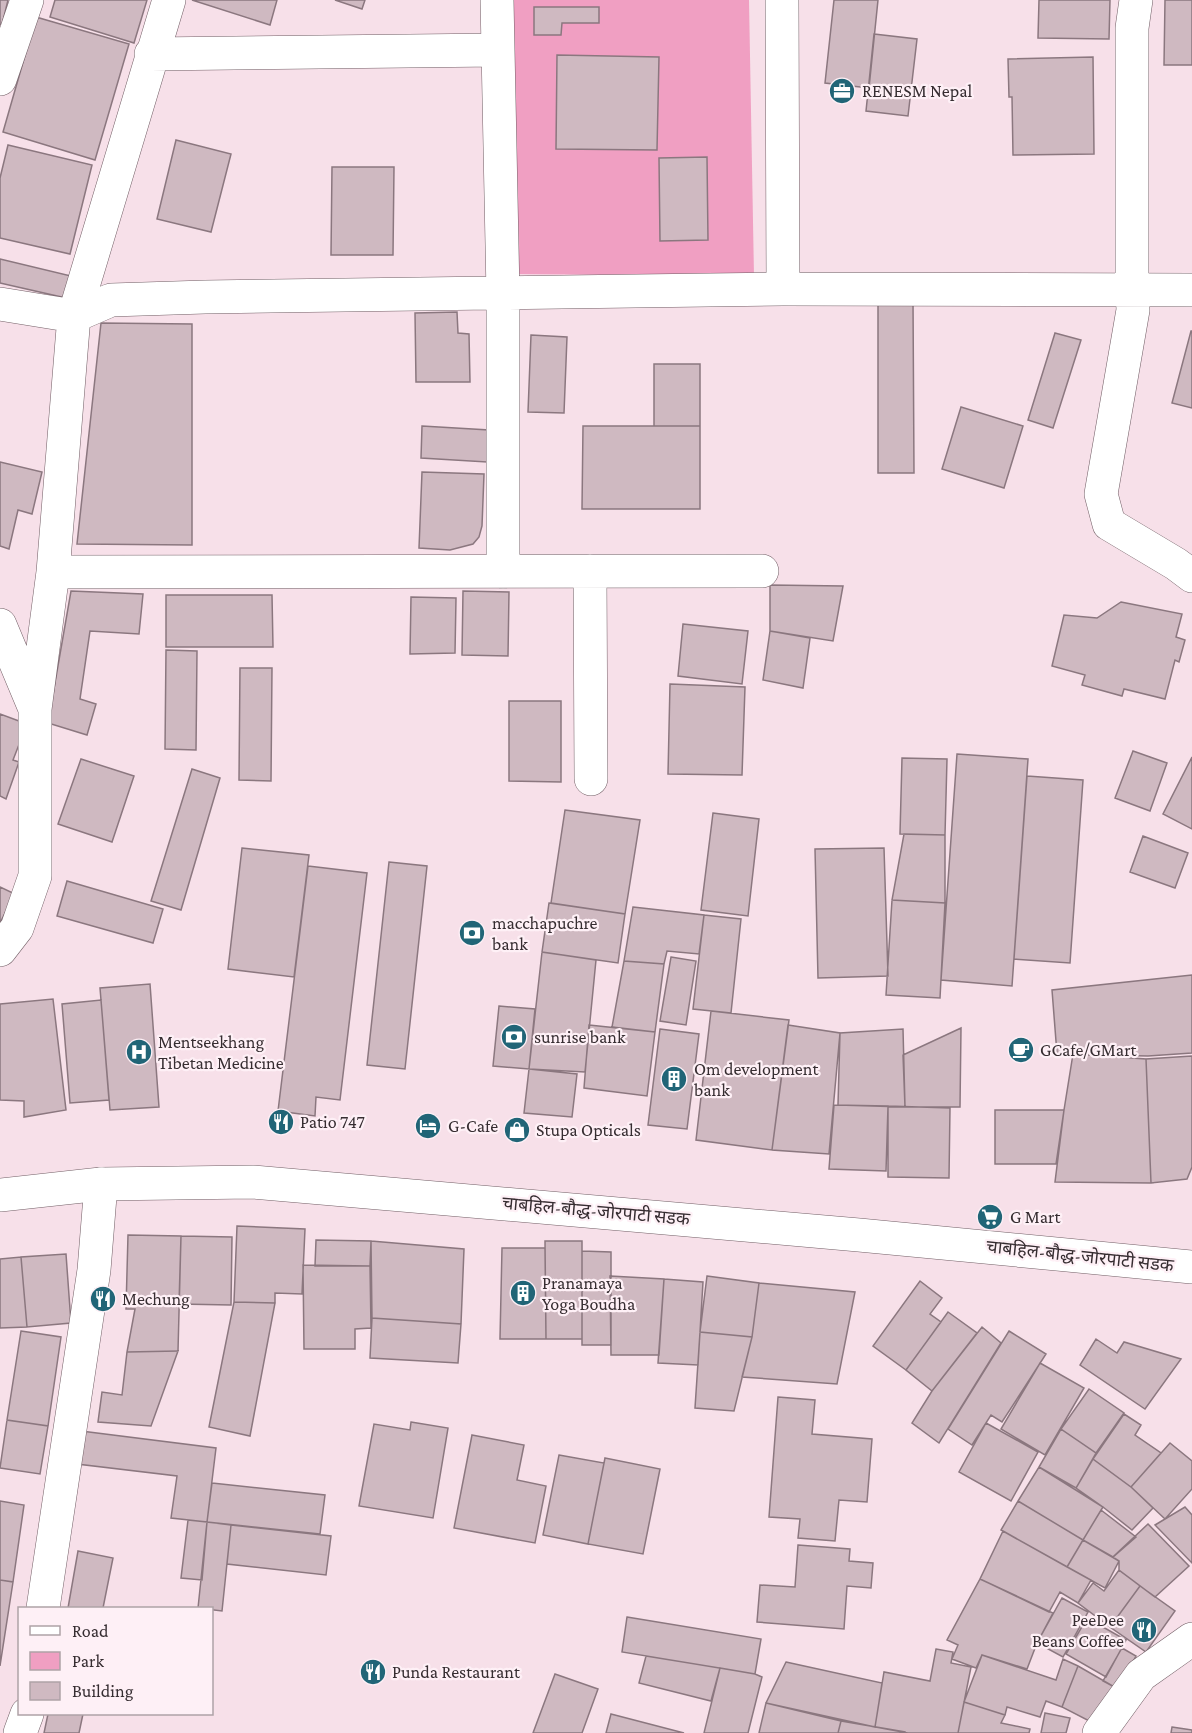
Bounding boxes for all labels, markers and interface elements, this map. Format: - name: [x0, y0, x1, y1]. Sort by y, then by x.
- office icon: RENESM Nepal: [827, 76, 857, 106]
- place label: RENESM Nepal: [862, 81, 973, 101]
- place label: macchapuchre bank: [492, 913, 598, 954]
- bank icon: macchapuchre bank: [457, 918, 487, 948]
- bank icon: sunrise bank: [499, 1022, 529, 1052]
- place label: sunrise bank: [534, 1027, 626, 1047]
- place label: Mentseekhang Tibetan Medicine: [158, 1032, 284, 1073]
- cafe icon: GCafe/GMart: [1006, 1035, 1036, 1065]
- hospital icon: Mentseekhang Tibetan Medicine: [124, 1037, 154, 1067]
- place label: GCafe/GMart: [1040, 1040, 1138, 1060]
- place label: Om development bank: [694, 1059, 819, 1100]
- building icon: Om development bank: [659, 1064, 689, 1094]
- restaurant icon: Patio 747: [266, 1107, 296, 1137]
- hotel icon: G-Cafe: [413, 1111, 443, 1141]
- place label: Patio 747: [300, 1112, 365, 1132]
- shop icon: Stupa Opticals: [502, 1115, 532, 1145]
- place label: G-Cafe: [448, 1116, 498, 1136]
- place label: Stupa Opticals: [536, 1120, 641, 1140]
- street label: चाबहिल-बौद्ध-जोरपाटी सडक: [501, 1193, 692, 1229]
- supermarket icon: G Mart: [975, 1202, 1005, 1232]
- place label: G Mart: [1010, 1207, 1061, 1227]
- street label: चाबहिल-बौद्ध-जोरपाटी सडक: [985, 1236, 1176, 1276]
- place label: Pranamaya Yoga Boudha: [542, 1273, 635, 1314]
- building icon: Pranamaya Yoga Boudha: [508, 1278, 538, 1308]
- restaurant icon: Mechung: [88, 1284, 118, 1314]
- place label: Mechung: [122, 1289, 190, 1309]
- legend: [18, 1607, 213, 1715]
- place label: PeeDee Beans Coffee: [1032, 1610, 1124, 1651]
- restaurant icon: PeeDee Beans Coffee: [1129, 1615, 1159, 1645]
- text: Road: [72, 1621, 109, 1641]
- text: Park: [72, 1651, 104, 1671]
- restaurant icon: Punda Restaurant: [358, 1657, 388, 1687]
- place label: Punda Restaurant: [392, 1662, 521, 1682]
- text: Building: [72, 1681, 134, 1701]

